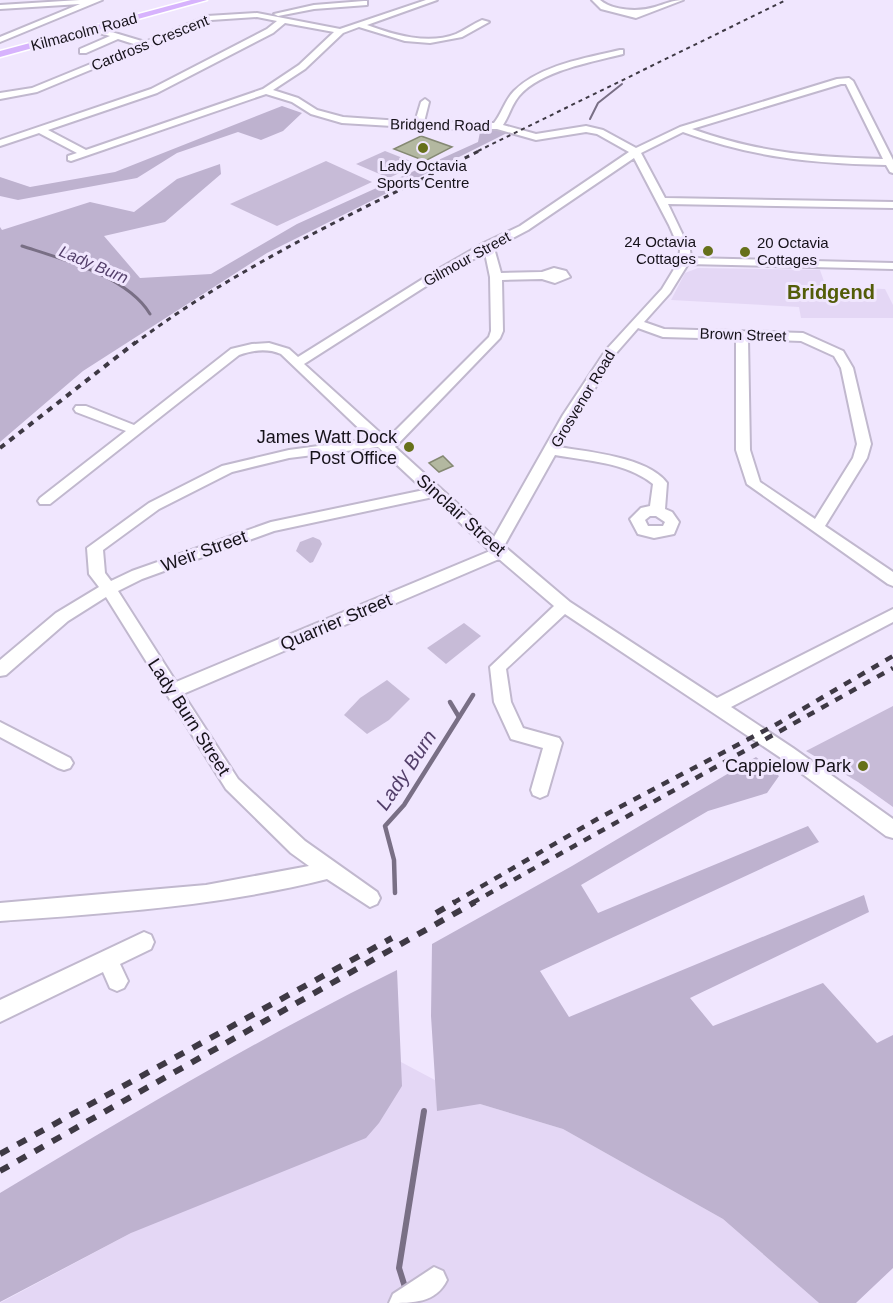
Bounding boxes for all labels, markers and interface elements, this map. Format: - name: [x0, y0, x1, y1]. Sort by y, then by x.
- street label: Kilmacolm Road: [29, 9, 139, 54]
- street label: Cardross Crescent: [89, 11, 212, 74]
- street label: Bridgend Road: [390, 115, 490, 134]
- marker: Lady Octavia Sports Centre: [416, 141, 430, 155]
- place label: Lady Octavia Sports Centre: [377, 157, 469, 191]
- street label: Gilmour Street: [420, 227, 514, 289]
- place label: 24 Octavia Cottages: [624, 233, 697, 267]
- place label: 20 Octavia Cottages: [757, 234, 829, 268]
- water label: Lady Burn: [57, 242, 131, 287]
- marker: 24 Octavia Cottages: [701, 244, 715, 258]
- marker: 20 Octavia Cottages: [738, 245, 752, 259]
- district label: Bridgend: [787, 281, 875, 303]
- street label: Brown Street: [699, 324, 787, 345]
- street label: Grosvenor Road: [547, 347, 618, 450]
- place label: James Watt Dock Post Office: [257, 427, 398, 468]
- marker: James Watt Dock Post Office: [402, 440, 416, 454]
- street label: Sinclair Street: [413, 470, 509, 560]
- street label: Weir Street: [158, 526, 250, 576]
- street label: Quarrier Street: [277, 590, 395, 654]
- street label: Lady Burn Street: [144, 655, 234, 779]
- water label: Lady Burn: [371, 726, 441, 814]
- place label: Cappielow Park: [725, 756, 852, 776]
- marker: Cappielow Park: [856, 759, 870, 773]

